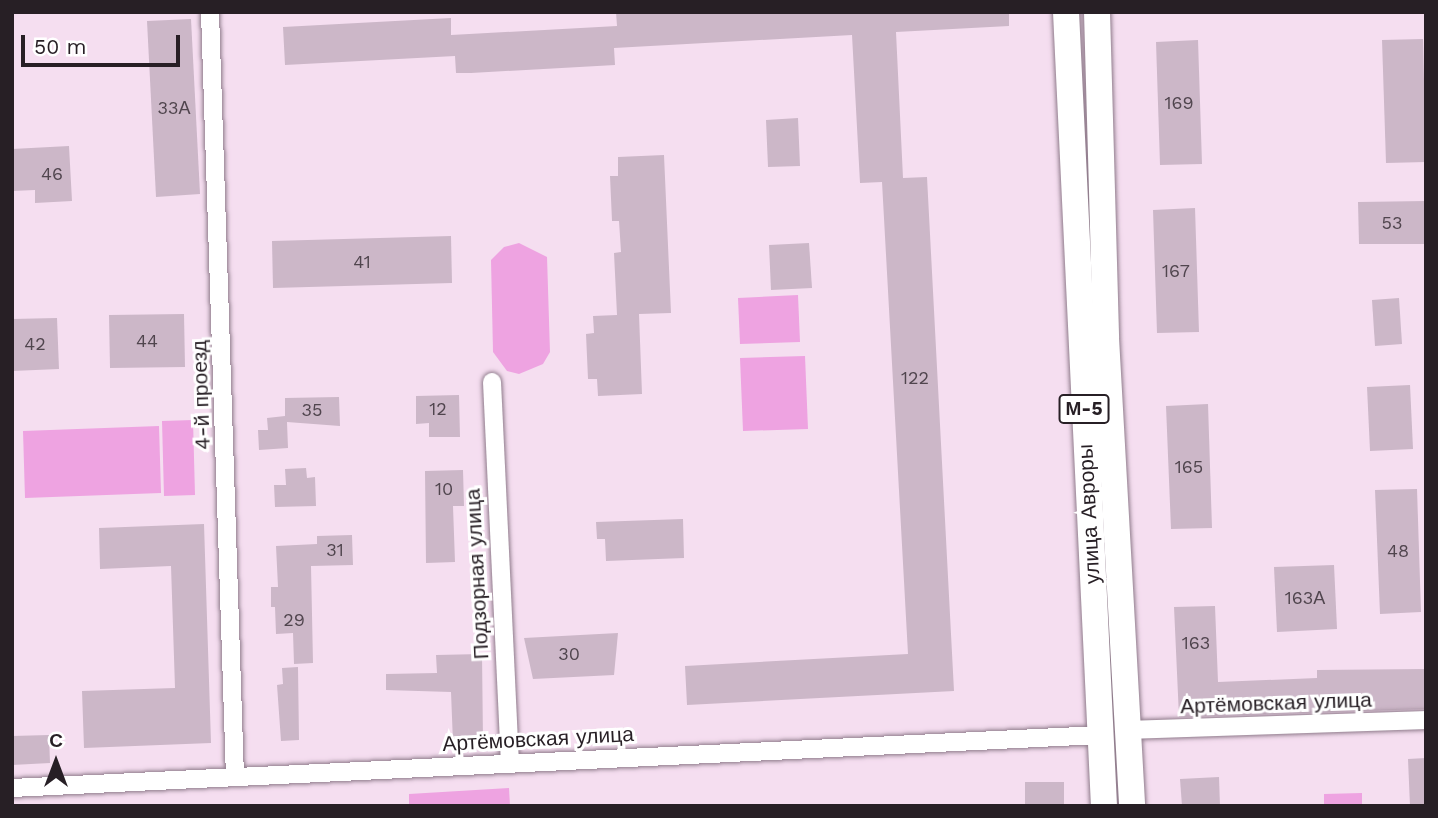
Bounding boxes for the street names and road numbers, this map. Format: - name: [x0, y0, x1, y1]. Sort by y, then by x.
- street label: 4-й проезд: [186, 340, 216, 450]
- road number: М-5: [1058, 394, 1110, 424]
- street label: улица Авроры: [1073, 443, 1105, 585]
- street label: Подзорная улица: [460, 488, 494, 660]
- street label: Артёмовская улица: [1180, 687, 1372, 719]
- street label: Артёмовская улица: [442, 721, 634, 757]

